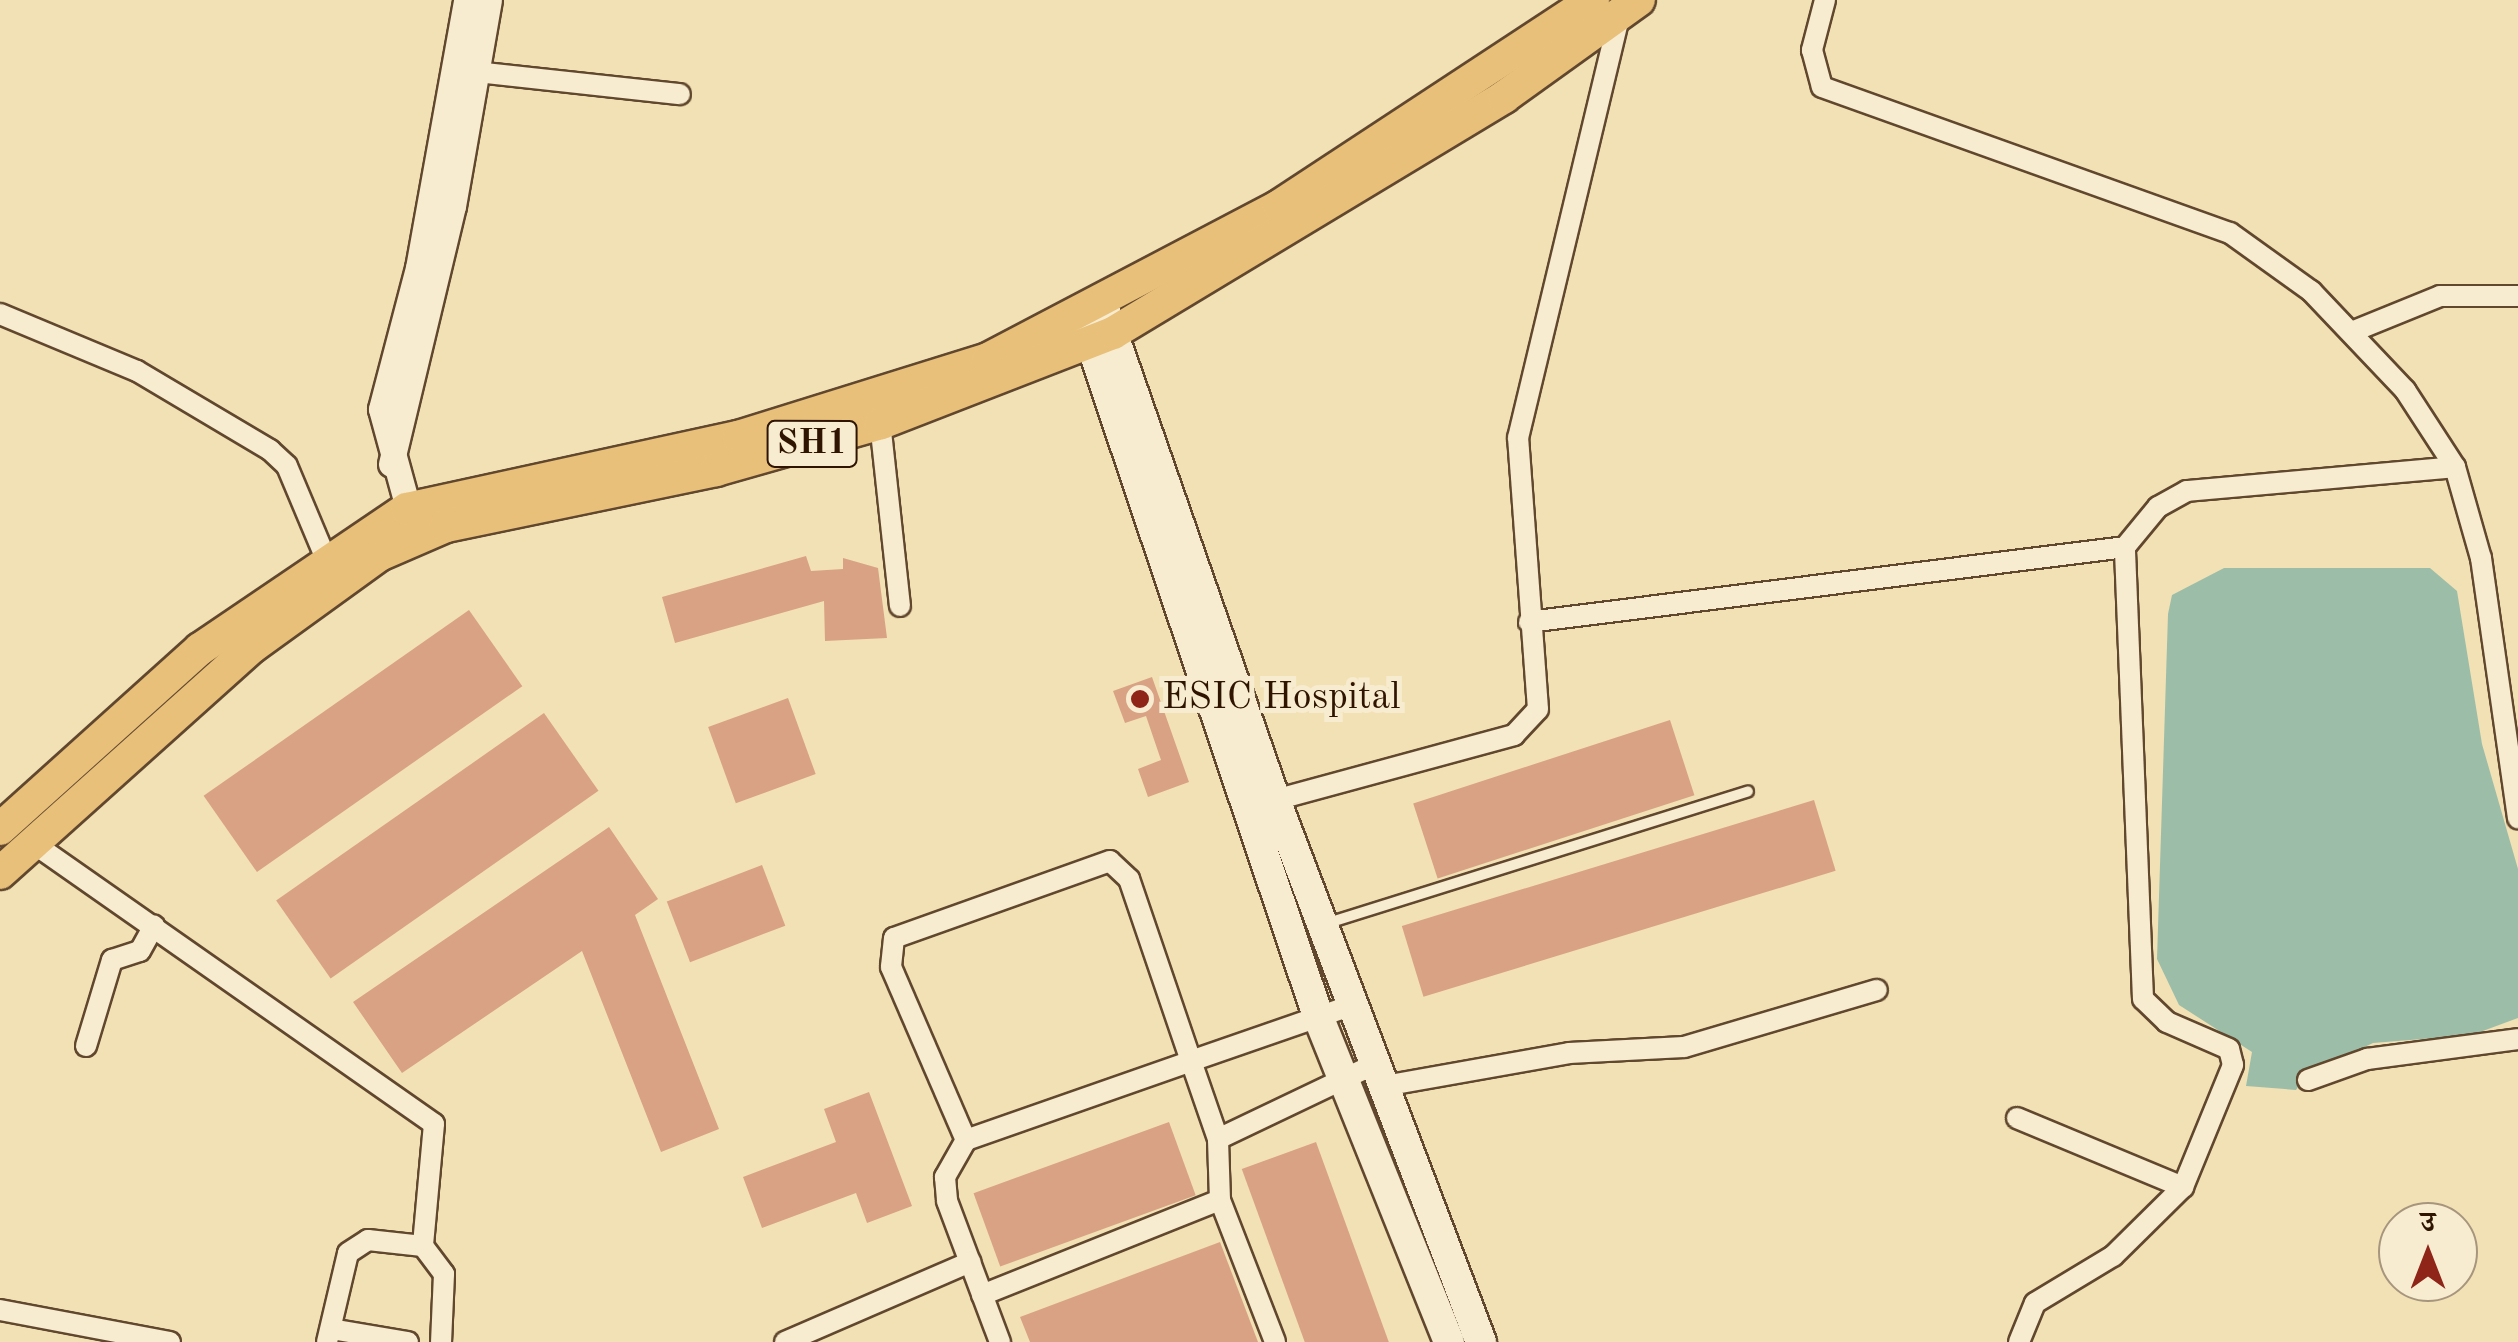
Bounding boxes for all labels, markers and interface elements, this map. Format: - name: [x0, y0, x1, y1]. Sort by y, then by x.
- road number: SH1: [764, 414, 860, 474]
- place label: ESIC Hospital: [1162, 676, 1400, 722]
- marker: ESIC Hospital: [1127, 686, 1153, 712]
- north arrow: [2378, 1202, 2478, 1302]
- text: उ: [2421, 1210, 2435, 1238]

